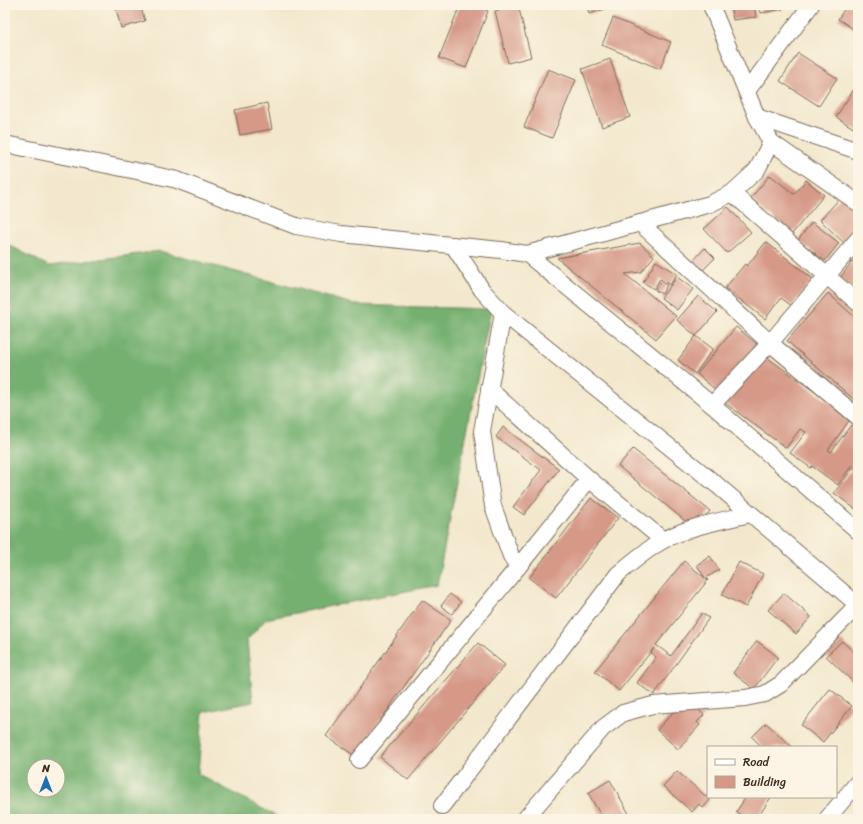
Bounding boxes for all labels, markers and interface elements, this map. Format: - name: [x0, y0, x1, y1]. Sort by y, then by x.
- legend: [707, 746, 837, 798]
- text: Road: [743, 751, 770, 773]
- north arrow: [26, 758, 66, 798]
- text: N: [41, 759, 50, 778]
- text: Building: [743, 771, 786, 793]

